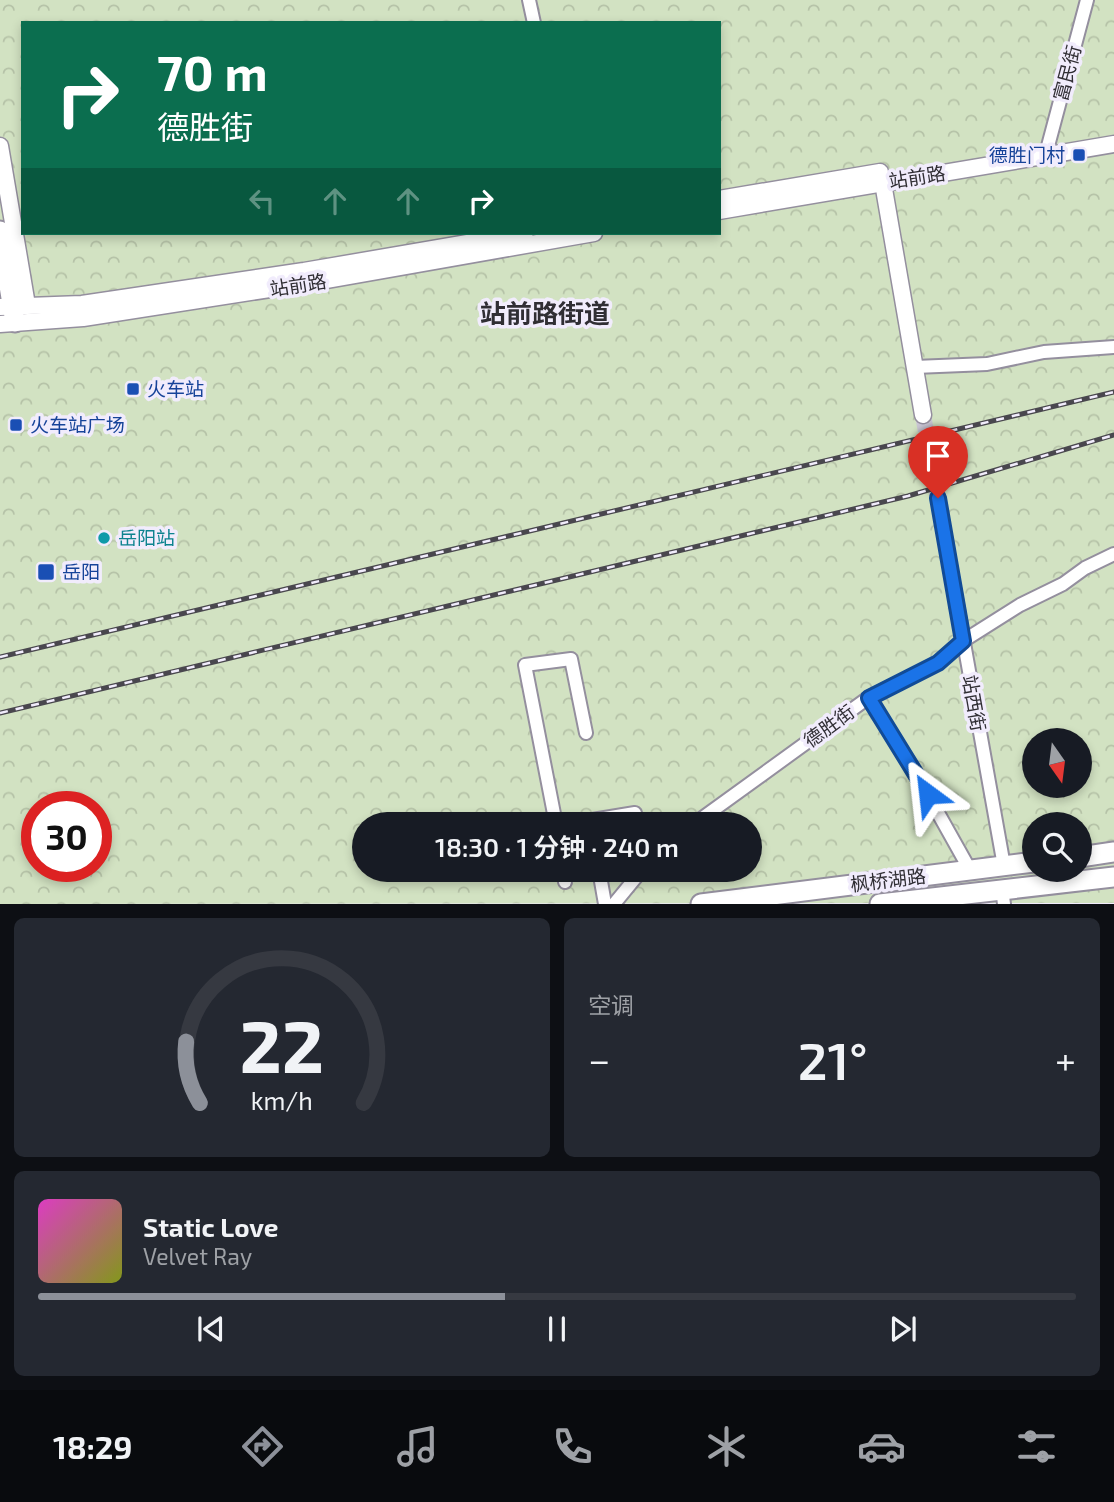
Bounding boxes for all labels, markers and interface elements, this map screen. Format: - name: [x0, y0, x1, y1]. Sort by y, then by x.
- text: 70 m: [157, 42, 268, 101]
- street label: 富民街: [1048, 42, 1085, 103]
- icon: right: [42, 49, 133, 140]
- text: 德胜街: [157, 107, 253, 145]
- place label: 德胜门村: [989, 143, 1065, 166]
- marker: 德胜门村: [1071, 147, 1087, 163]
- street label: 站前路: [887, 161, 947, 192]
- icon: left: [243, 182, 281, 220]
- icon: ahead: [316, 182, 354, 220]
- icon: ahead: [389, 182, 427, 220]
- icon: right: [462, 182, 500, 220]
- street label: 站前路: [268, 269, 328, 300]
- district label: 站前路街道: [480, 297, 610, 328]
- place label: 火车站: [147, 377, 204, 400]
- marker: 火车站: [125, 381, 141, 397]
- place label: 火车站广场: [30, 413, 125, 436]
- marker: 火车站广场: [8, 417, 24, 433]
- pin: [908, 426, 968, 498]
- icon: arrive: [919, 437, 957, 475]
- place label: 岳阳站: [118, 526, 175, 549]
- marker: 岳阳站: [96, 530, 112, 546]
- place label: 岳阳: [62, 560, 100, 583]
- marker: 岳阳: [36, 562, 56, 582]
- street label: 站西街: [958, 673, 991, 733]
- street label: 德胜街: [799, 700, 859, 752]
- north arrow: [1022, 728, 1092, 798]
- map controls: [1022, 728, 1092, 882]
- position arrow: [891, 757, 965, 831]
- speed limit sign: 30: [21, 791, 112, 882]
- button: search: [1022, 812, 1092, 882]
- text: 18:30 · 1 分钟 · 240 m: [435, 831, 679, 862]
- street label: 枫桥湖路: [849, 863, 927, 896]
- text: 空调: [588, 991, 634, 1019]
- text: 22: [240, 1001, 324, 1089]
- text: 21°: [798, 1028, 868, 1090]
- text: −: [588, 1036, 610, 1082]
- text: +: [1055, 1036, 1076, 1082]
- text: km/h: [251, 1085, 313, 1115]
- text: Static Love: [143, 1211, 279, 1242]
- text: Velvet Ray: [143, 1242, 252, 1270]
- icon: previous: [192, 1310, 230, 1348]
- icon: pause: [538, 1310, 576, 1348]
- icon: next: [884, 1310, 922, 1348]
- icon: directions: [238, 1422, 287, 1471]
- icon: music: [393, 1422, 442, 1471]
- icon: phone: [548, 1422, 597, 1471]
- icon: climate: [702, 1422, 751, 1471]
- icon: car: [857, 1422, 906, 1471]
- icon: filters: [1012, 1422, 1061, 1471]
- text: 18:29: [53, 1427, 132, 1465]

